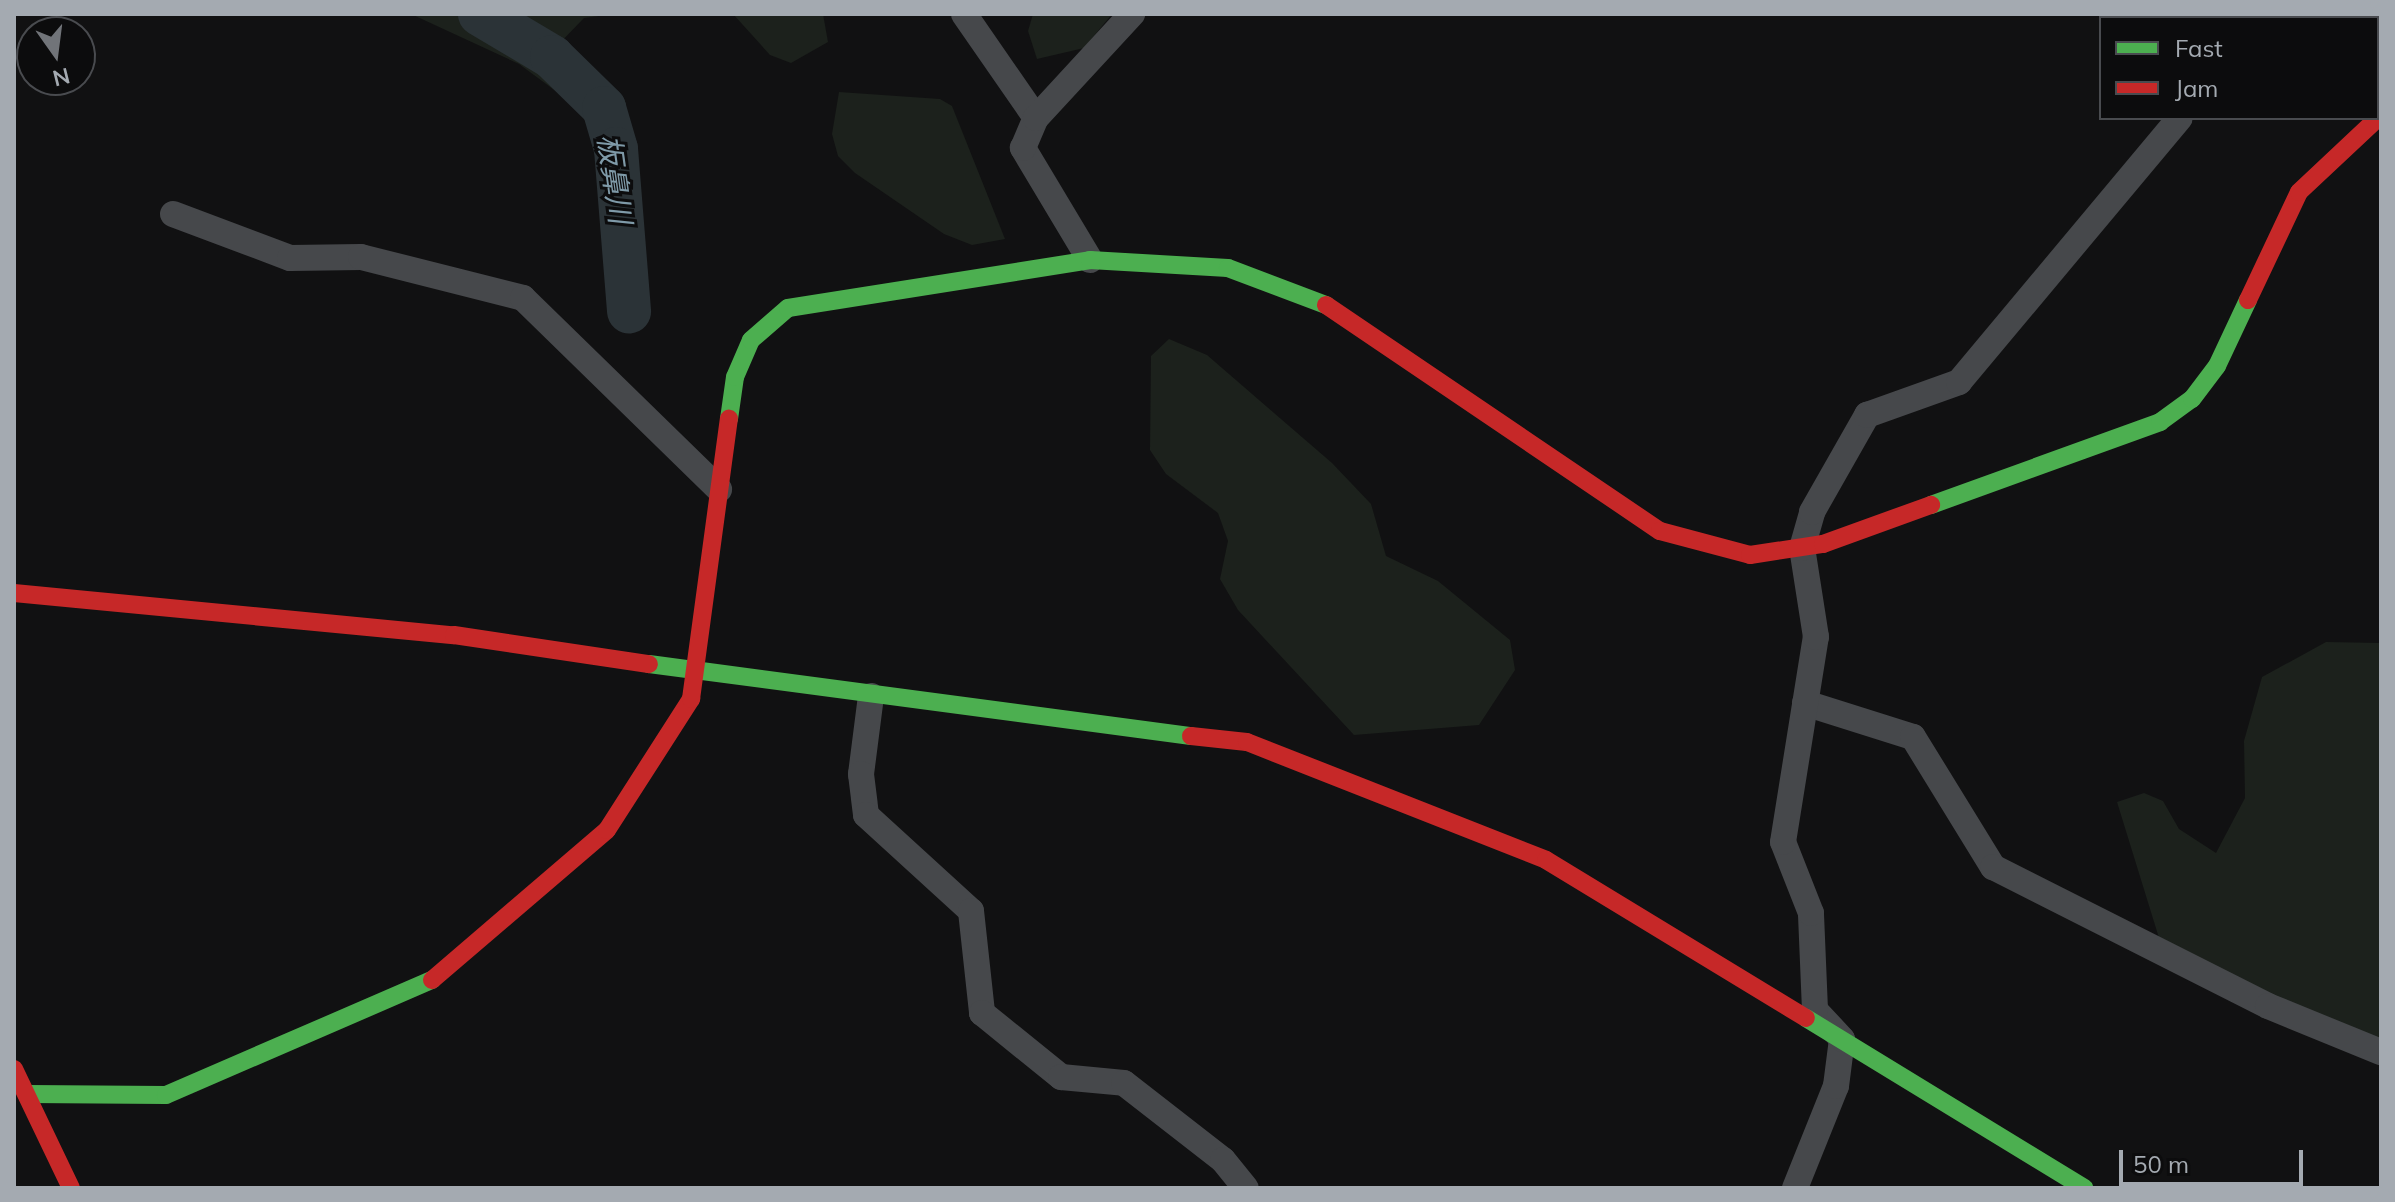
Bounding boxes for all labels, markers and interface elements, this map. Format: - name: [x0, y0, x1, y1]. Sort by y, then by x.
- north arrow: [16, 16, 96, 96]
- legend: [2099, 16, 2379, 120]
- text: Fast: [2175, 33, 2223, 63]
- text: N: [50, 62, 73, 93]
- text: Jam: [2175, 73, 2218, 103]
- water label: 板鼻川: [591, 132, 639, 226]
- scale bar: [2123, 1134, 2307, 1184]
- text: 50 m: [2133, 1149, 2189, 1179]

